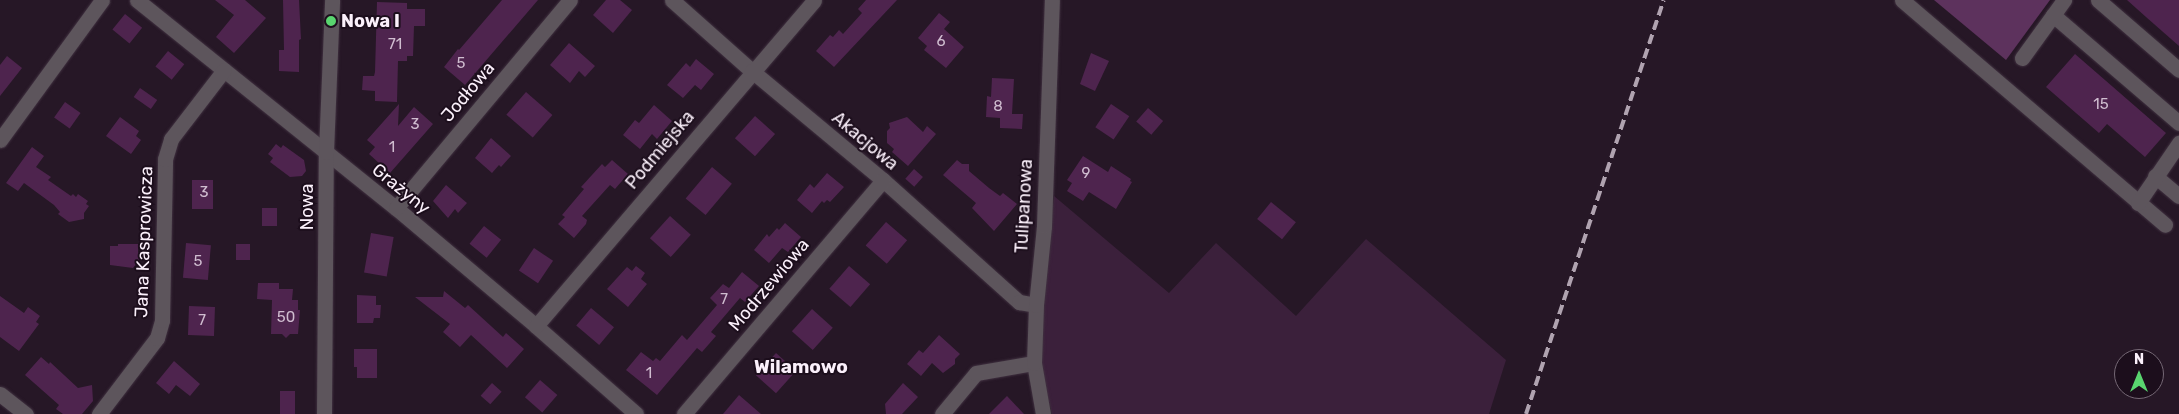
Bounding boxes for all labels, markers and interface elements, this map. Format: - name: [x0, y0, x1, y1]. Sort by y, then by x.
- place label: Nowa I: [341, 10, 400, 32]
- marker: Nowa I: [325, 15, 337, 27]
- house number: 6: [936, 33, 946, 51]
- house number: 71: [388, 36, 402, 54]
- house number: 5: [457, 55, 465, 73]
- street label: Jodłowa: [437, 58, 499, 126]
- house number: 15: [2093, 96, 2109, 114]
- house number: 8: [993, 98, 1003, 116]
- street label: Podmiejska: [621, 106, 699, 194]
- street label: Akacjowa: [827, 107, 903, 175]
- house number: 3: [410, 116, 420, 134]
- house number: 1: [389, 139, 395, 157]
- street label: Tulipanowa: [1011, 158, 1037, 254]
- street label: Grażyny: [368, 159, 434, 219]
- house number: 9: [1082, 165, 1090, 183]
- street label: Jana Kasprowicza: [131, 166, 157, 318]
- house number: 3: [199, 184, 209, 202]
- street label: Nowa: [296, 184, 318, 230]
- street label: Modrzewiowa: [724, 234, 814, 336]
- house number: 5: [194, 253, 202, 271]
- house number: 7: [720, 291, 728, 309]
- house number: 50: [277, 309, 295, 327]
- house number: 7: [198, 312, 206, 330]
- north arrow: [2114, 349, 2164, 399]
- text: N: [2134, 351, 2144, 368]
- district label: Wilamowo: [754, 356, 848, 378]
- house number: 1: [646, 365, 652, 383]

